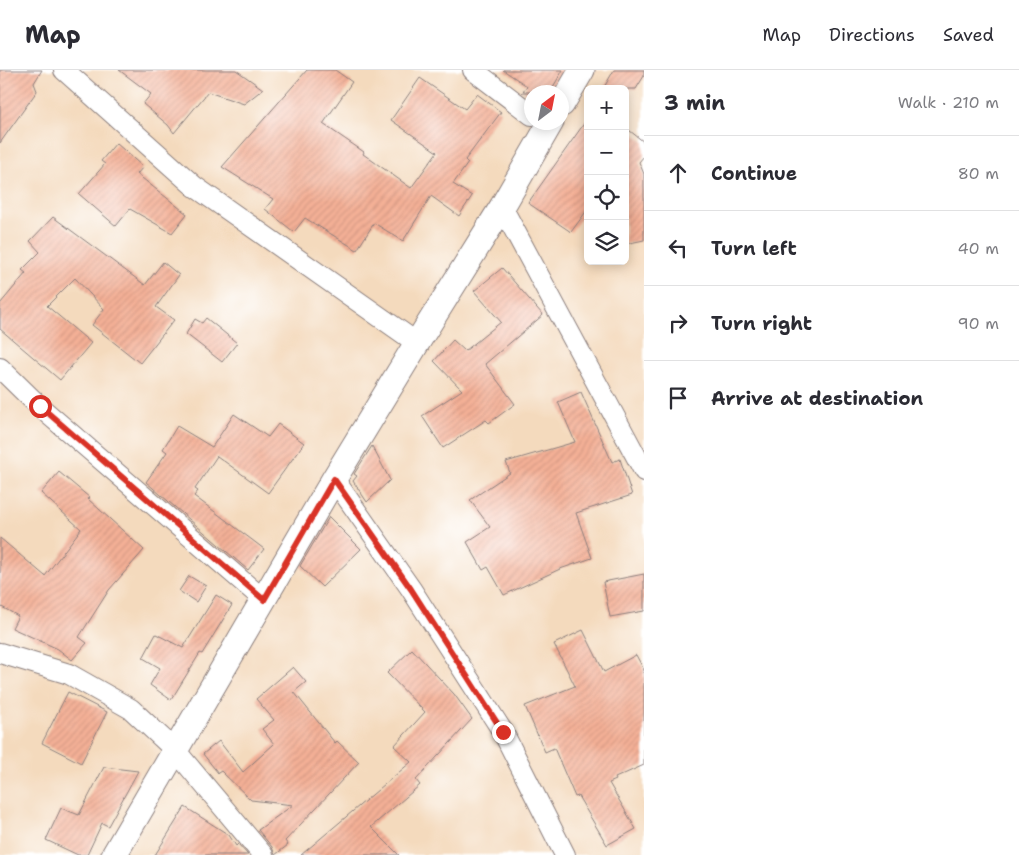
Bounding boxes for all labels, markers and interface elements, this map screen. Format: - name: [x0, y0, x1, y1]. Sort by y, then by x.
- text: Map: [25, 19, 81, 51]
- text: Map: [763, 23, 801, 47]
- text: Directions: [829, 23, 915, 47]
- text: Saved: [943, 23, 994, 47]
- north arrow: [524, 85, 569, 130]
- map controls: [584, 85, 629, 265]
- button: +: [584, 85, 629, 130]
- text: 3 min: [664, 89, 725, 117]
- text: Walk · 210 m: [898, 92, 999, 113]
- button: −: [584, 130, 629, 175]
- icon: ahead: [664, 159, 692, 187]
- text: Continue: [711, 161, 797, 186]
- text: 80 m: [958, 163, 999, 184]
- button: locate: [584, 175, 629, 220]
- button: layers: [584, 220, 629, 265]
- icon: left: [664, 234, 692, 262]
- text: Turn left: [711, 236, 797, 261]
- text: 40 m: [957, 238, 999, 259]
- icon: right: [664, 309, 692, 337]
- text: Turn right: [711, 311, 812, 336]
- text: 90 m: [958, 313, 999, 334]
- icon: arrive: [664, 384, 692, 412]
- text: Arrive at destination: [711, 386, 923, 411]
- route start: [29, 395, 52, 418]
- route end: [492, 721, 515, 744]

